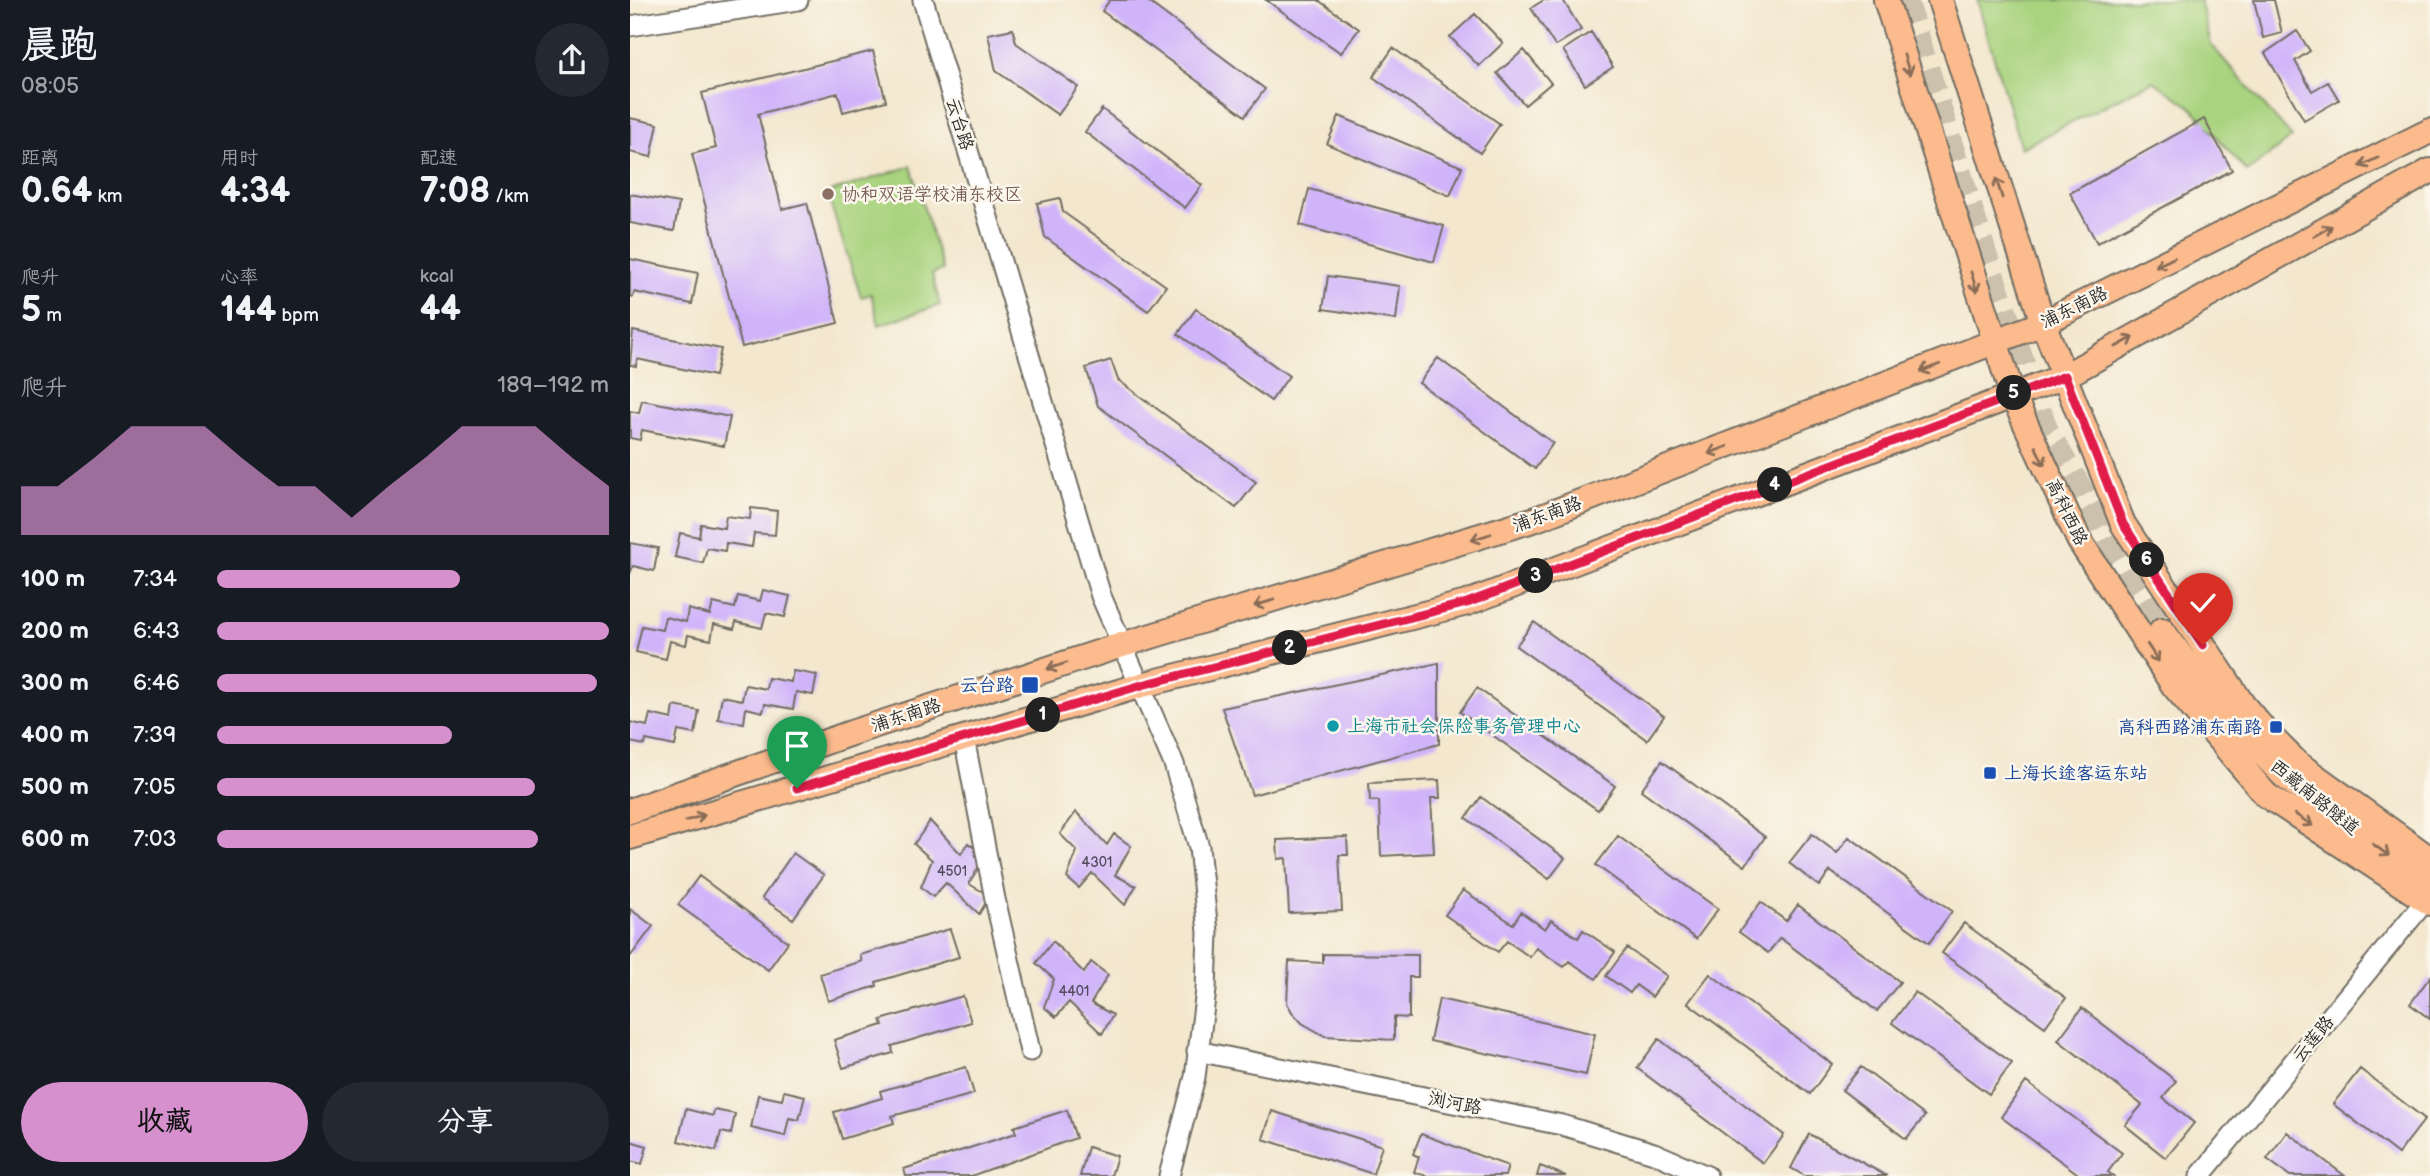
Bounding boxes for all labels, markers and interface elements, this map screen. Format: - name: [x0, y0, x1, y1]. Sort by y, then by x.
- text: 晨跑: [21, 23, 97, 68]
- button: share: [535, 23, 609, 97]
- one-way arrow: [1901, 54, 1914, 76]
- text: 08:05: [21, 72, 79, 100]
- street label: 云台路: [942, 95, 977, 153]
- text: 距离: [21, 147, 59, 170]
- text: 用时: [220, 147, 258, 170]
- text: 配速: [420, 147, 458, 170]
- one-way arrow: [2359, 155, 2380, 169]
- text: 0.64: [21, 170, 92, 213]
- text: 4:34: [220, 170, 290, 213]
- text: 7:08: [420, 170, 490, 213]
- one-way arrow: [1992, 178, 2005, 200]
- place label: 协和双语学校浦东校区: [842, 184, 1022, 205]
- text: km: [92, 185, 123, 208]
- text: /km: [490, 185, 529, 208]
- marker: 协和双语学校浦东校区: [820, 186, 836, 202]
- one-way arrow: [2313, 224, 2333, 238]
- one-way arrow: [2155, 256, 2176, 270]
- text: kcal: [420, 265, 454, 288]
- text: 爬升: [21, 266, 59, 289]
- text: 心率: [220, 266, 258, 289]
- one-way arrow: [1969, 271, 1982, 293]
- street label: 浦东南路: [2037, 282, 2111, 333]
- text: 44: [420, 288, 461, 331]
- text: 5: [21, 289, 41, 332]
- text: 144: [220, 289, 276, 332]
- text: m: [41, 304, 62, 327]
- text: bpm: [276, 304, 319, 327]
- one-way arrow: [2114, 335, 2134, 349]
- one-way arrow: [1919, 362, 1941, 375]
- text: 189–192 m: [497, 371, 609, 399]
- text: 爬升: [21, 374, 67, 402]
- pin: 5: [1996, 376, 2032, 410]
- text: 5: [2008, 381, 2019, 404]
- one-way arrow: [1707, 444, 1729, 457]
- one-way arrow: [2034, 445, 2048, 466]
- pin: 4: [1758, 468, 1792, 503]
- text: 4: [1769, 473, 1780, 496]
- street label: 高科西路: [2041, 475, 2092, 549]
- street label: 浦东南路: [1510, 492, 1585, 537]
- one-way arrow: [1471, 532, 1493, 544]
- pin: 6: [2130, 542, 2164, 578]
- text: 6: [2141, 548, 2152, 571]
- pin: 3: [1518, 558, 1553, 594]
- text: 3: [1530, 564, 1541, 587]
- text: 100 m: [21, 565, 85, 593]
- text: 7:34: [133, 565, 177, 593]
- pin: [2173, 573, 2233, 645]
- icon: check: [2184, 584, 2222, 622]
- one-way arrow: [1253, 597, 1275, 610]
- text: 200 m: [21, 617, 89, 645]
- text: 6:43: [133, 617, 180, 645]
- pin: 2: [1272, 630, 1308, 666]
- text: 2: [1284, 636, 1295, 659]
- one-way arrow: [2146, 643, 2160, 662]
- one-way arrow: [1046, 660, 1068, 673]
- text: 300 m: [21, 669, 89, 697]
- text: 6:46: [133, 669, 180, 697]
- place label: 云台路: [960, 675, 1014, 696]
- marker: 云台路: [1020, 675, 1040, 695]
- street label: 浦东南路: [869, 694, 944, 737]
- pin: 1: [1026, 698, 1060, 732]
- text: 1: [1039, 703, 1047, 726]
- pin: [767, 716, 827, 788]
- place label: 上海市社会保险事务管理中心: [1347, 716, 1581, 737]
- place label: 高科西路浦东南路: [2118, 717, 2262, 738]
- marker: 上海市社会保险事务管理中心: [1325, 718, 1341, 734]
- marker: 高科西路浦东南路: [2268, 719, 2284, 735]
- text: 400 m: [21, 721, 89, 749]
- text: 7:39: [133, 721, 176, 749]
- icon: arrive: [778, 727, 816, 765]
- street label: 西藏南路隧道: [2266, 755, 2363, 840]
- place label: 上海长途客运东站: [2004, 763, 2148, 784]
- marker: 上海长途客运东站: [1982, 765, 1998, 781]
- text: 500 m: [21, 773, 89, 801]
- text: 7:05: [133, 773, 176, 801]
- one-way arrow: [684, 810, 706, 823]
- one-way arrow: [2294, 813, 2314, 827]
- text: 600 m: [21, 825, 89, 853]
- text: 7:03: [133, 825, 177, 853]
- one-way arrow: [2372, 843, 2390, 858]
- house number: 4301: [1082, 854, 1112, 871]
- house number: 4501: [937, 863, 967, 880]
- house number: 4401: [1059, 983, 1089, 1000]
- street label: 云莲路: [2288, 1012, 2339, 1067]
- button: 收藏: [21, 1082, 308, 1162]
- button: 分享: [322, 1082, 609, 1162]
- street label: 浏河路: [1426, 1088, 1483, 1119]

